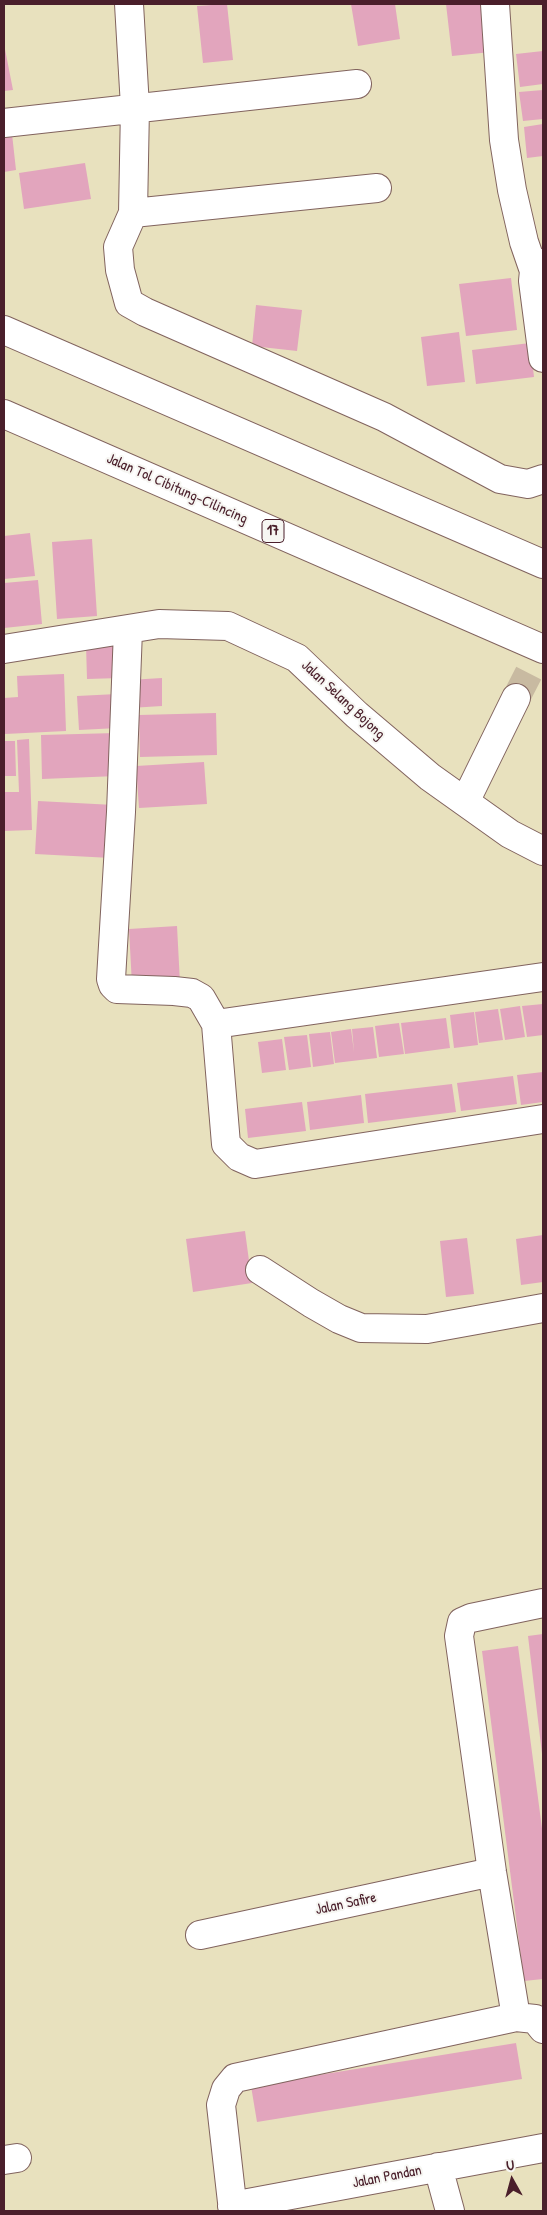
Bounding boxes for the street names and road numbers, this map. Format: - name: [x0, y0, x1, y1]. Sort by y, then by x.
- street label: Jalan Tol Cibitung–Cilincing: [104, 450, 250, 528]
- road number: 17: [262, 520, 284, 542]
- street label: Jalan Selang Bojong: [297, 657, 389, 743]
- street label: Jalan Safire: [314, 1889, 378, 1919]
- street label: Jalan Pandan: [351, 2161, 423, 2193]

